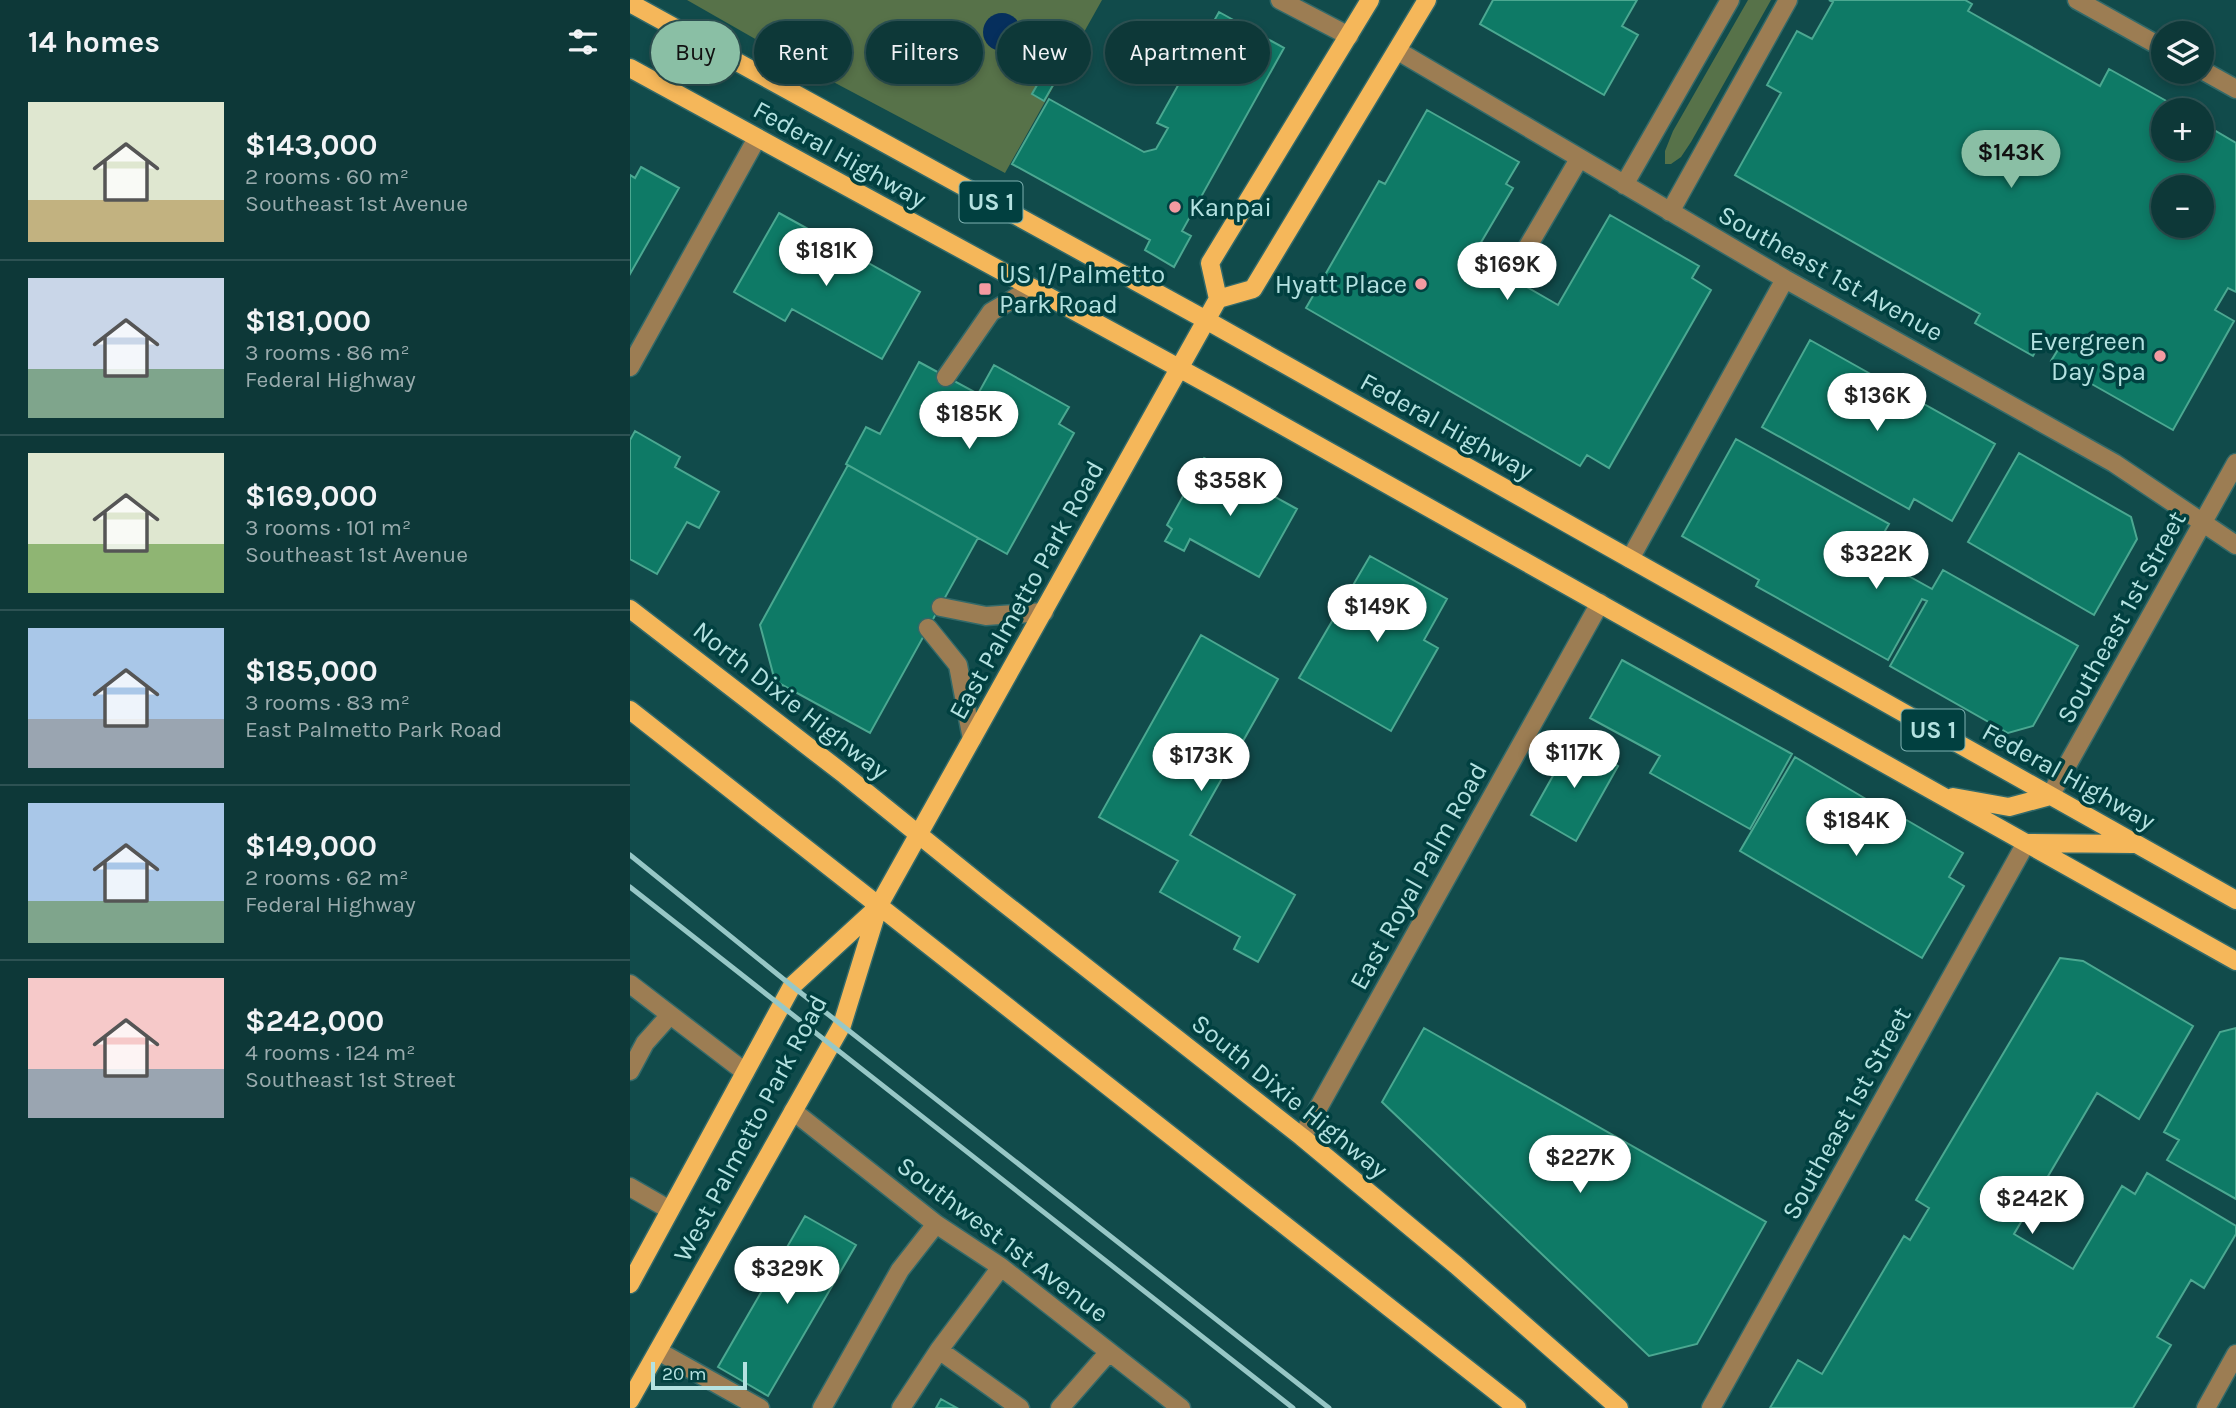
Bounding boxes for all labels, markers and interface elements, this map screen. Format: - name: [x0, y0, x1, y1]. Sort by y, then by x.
- chip: Buy: [651, 21, 740, 84]
- chip: Rent: [754, 21, 852, 84]
- chip: Filters: [866, 21, 983, 84]
- chip: New: [997, 21, 1091, 84]
- chip: Apartment: [1105, 21, 1270, 84]
- map controls: [2151, 21, 2214, 238]
- button: layers: [2151, 21, 2214, 84]
- icon: filters: [564, 23, 602, 61]
- text: 14 homes: [28, 24, 160, 60]
- street label: Federal Highway: [748, 94, 932, 215]
- button: +: [2151, 98, 2214, 161]
- text: $143,000: [245, 127, 377, 163]
- icon: home: [84, 130, 168, 214]
- pin: $143K: [1962, 130, 2060, 190]
- text: $143K: [1977, 139, 2045, 166]
- text: 2 rooms · 60 m²: [245, 163, 409, 190]
- button: −: [2151, 175, 2214, 238]
- road number: US 1: [960, 182, 1022, 222]
- text: Southeast 1st Avenue: [245, 190, 468, 217]
- place label: Kanpai: [1189, 192, 1272, 223]
- marker: Kanpai: [1167, 199, 1183, 215]
- street label: Southeast 1st Avenue: [1713, 199, 1949, 348]
- pin: $181K: [777, 229, 875, 288]
- text: $181K: [795, 237, 857, 264]
- pin: $169K: [1458, 243, 1556, 302]
- text: $169K: [1473, 251, 1541, 278]
- place label: US 1/Palmetto Park Road: [999, 259, 1165, 320]
- place label: Hyatt Place: [1275, 269, 1407, 300]
- marker: Hyatt Place: [1413, 276, 1429, 292]
- marker: US 1/Palmetto Park Road: [977, 281, 993, 297]
- text: $181,000: [245, 303, 371, 339]
- icon: home: [84, 306, 168, 390]
- place label: Evergreen Day Spa: [2030, 326, 2146, 387]
- text: 3 rooms · 86 m²: [245, 339, 410, 366]
- marker: Evergreen Day Spa: [2152, 348, 2168, 364]
- text: Federal Highway: [245, 366, 416, 393]
- street label: Federal Highway: [1355, 366, 1539, 487]
- pin: $136K: [1828, 374, 1926, 433]
- text: $136K: [1843, 382, 1911, 409]
- pin: $185K: [920, 392, 1018, 451]
- text: $185K: [935, 400, 1003, 427]
- street label: East Palmetto Park Road: [942, 456, 1111, 725]
- pin: $358K: [1181, 458, 1279, 518]
- text: $358K: [1193, 467, 1267, 494]
- text: $169,000: [245, 478, 377, 514]
- icon: home: [84, 481, 168, 565]
- street label: Southeast 1st Street: [2050, 505, 2193, 729]
- text: 3 rooms · 101 m²: [245, 514, 411, 541]
- pin: $322K: [1827, 532, 1925, 591]
- text: $322K: [1839, 540, 1913, 567]
- text: Southeast 1st Avenue: [245, 541, 468, 568]
- pin: $149K: [1328, 584, 1426, 644]
- text: $149K: [1344, 593, 1410, 620]
- street label: North Dixie Highway: [687, 615, 895, 786]
- text: $185,000: [245, 653, 378, 689]
- icon: home: [84, 656, 168, 740]
- text: 3 rooms · 83 m²: [245, 689, 410, 716]
- road number: US 1: [1902, 710, 1964, 750]
- text: East Palmetto Park Road: [245, 716, 502, 743]
- street label: Federal Highway: [1977, 716, 2161, 837]
- pin: $117K: [1525, 730, 1623, 790]
- pin: $173K: [1152, 734, 1250, 793]
- text: $117K: [1545, 739, 1603, 766]
- text: $173K: [1169, 742, 1233, 769]
- street label: East Royal Palm Road: [1343, 757, 1494, 995]
- pin: $184K: [1807, 798, 1905, 858]
- text: $184K: [1822, 807, 1890, 834]
- text: $149,000: [245, 828, 377, 864]
- icon: home: [84, 831, 168, 915]
- text: 2 rooms · 62 m²: [245, 864, 409, 891]
- text: Federal Highway: [245, 891, 416, 918]
- street label: West Palmetto Park Road: [667, 990, 834, 1267]
- street label: Southeast 1st Street: [1775, 1001, 1918, 1225]
- text: $242,000: [245, 1003, 384, 1039]
- icon: home: [84, 1006, 168, 1090]
- street label: South Dixie Highway: [1185, 1008, 1394, 1185]
- text: 4 rooms · 124 m²: [245, 1039, 415, 1066]
- text: Southeast 1st Street: [245, 1066, 456, 1093]
- pin: $227K: [1531, 1136, 1629, 1195]
- text: $227K: [1545, 1144, 1615, 1171]
- street label: Southwest 1st Avenue: [891, 1150, 1115, 1329]
- pin: $242K: [1983, 1176, 2081, 1236]
- text: $242K: [1996, 1185, 2068, 1212]
- pin: $329K: [738, 1246, 836, 1306]
- text: $329K: [750, 1255, 824, 1282]
- scale bar: [651, 1359, 747, 1391]
- text: 20 m: [662, 1363, 707, 1385]

